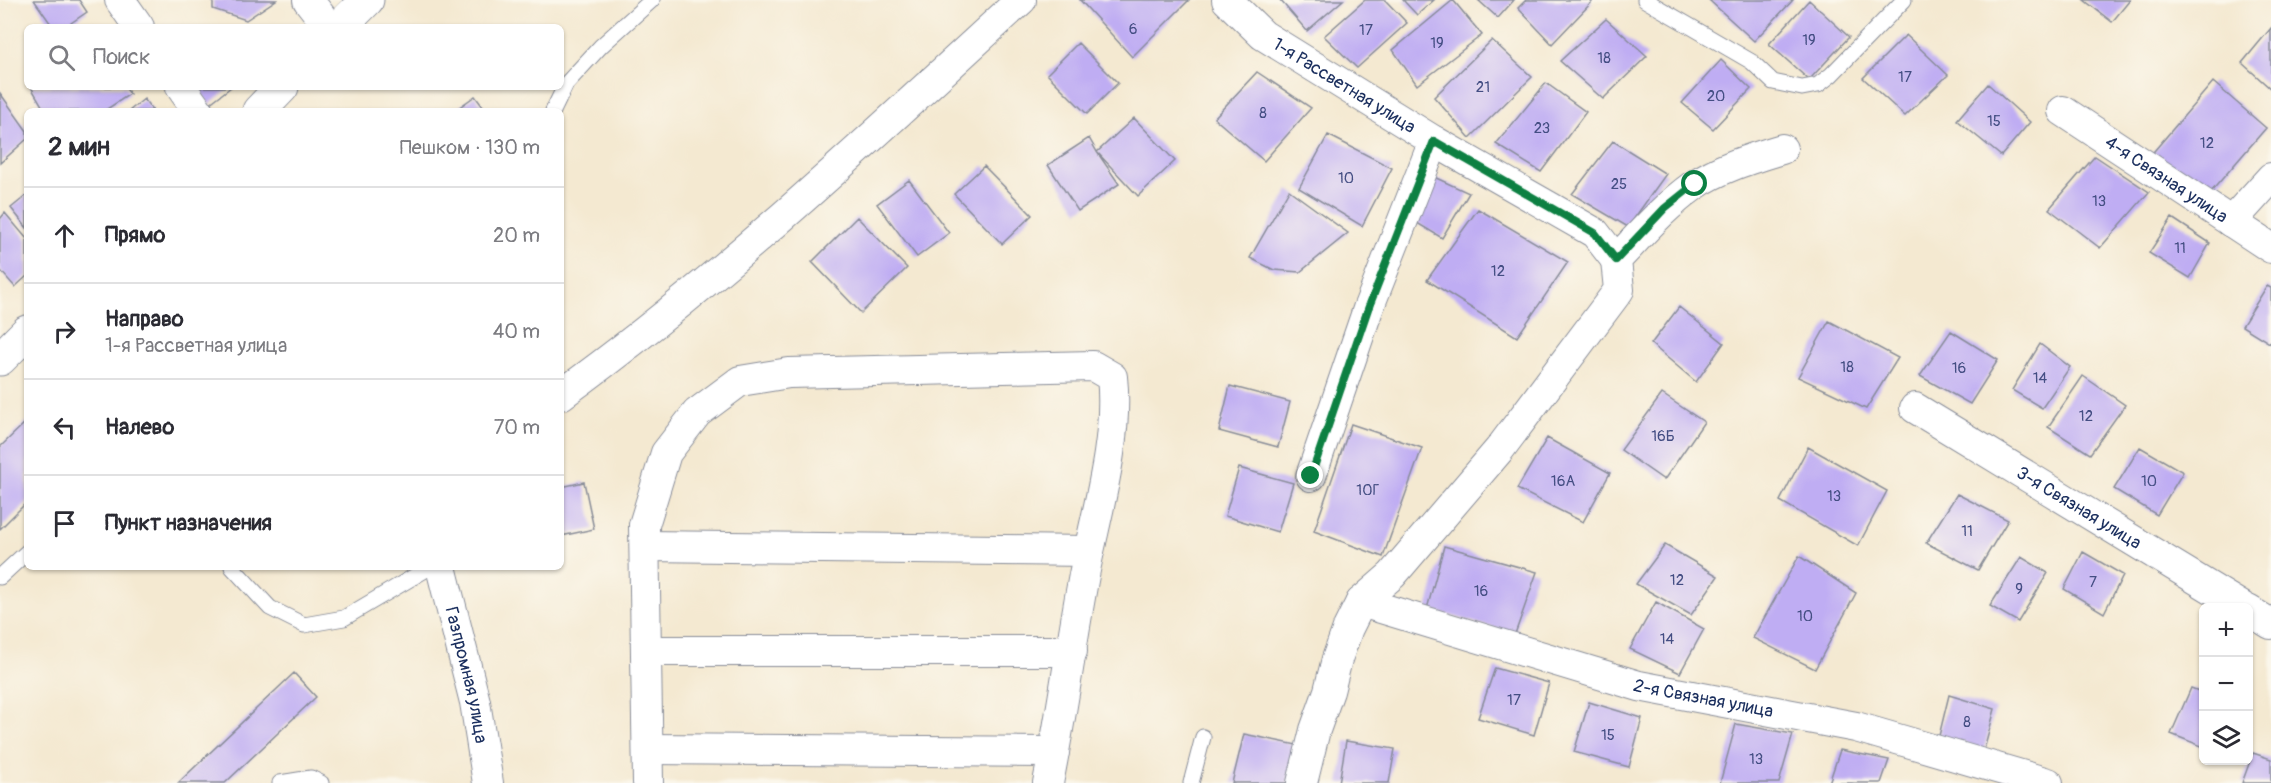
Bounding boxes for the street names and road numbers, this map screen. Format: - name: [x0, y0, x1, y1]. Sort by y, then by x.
- street label: 1-я Рассветная улица: [1268, 33, 1420, 139]
- street label: 4-я Связная улица: [2101, 131, 2232, 228]
- street label: 3-я Связная улица: [2012, 462, 2145, 555]
- street label: Газпромная улица: [439, 604, 492, 745]
- street label: 2-я Связная улица: [1630, 674, 1775, 723]

